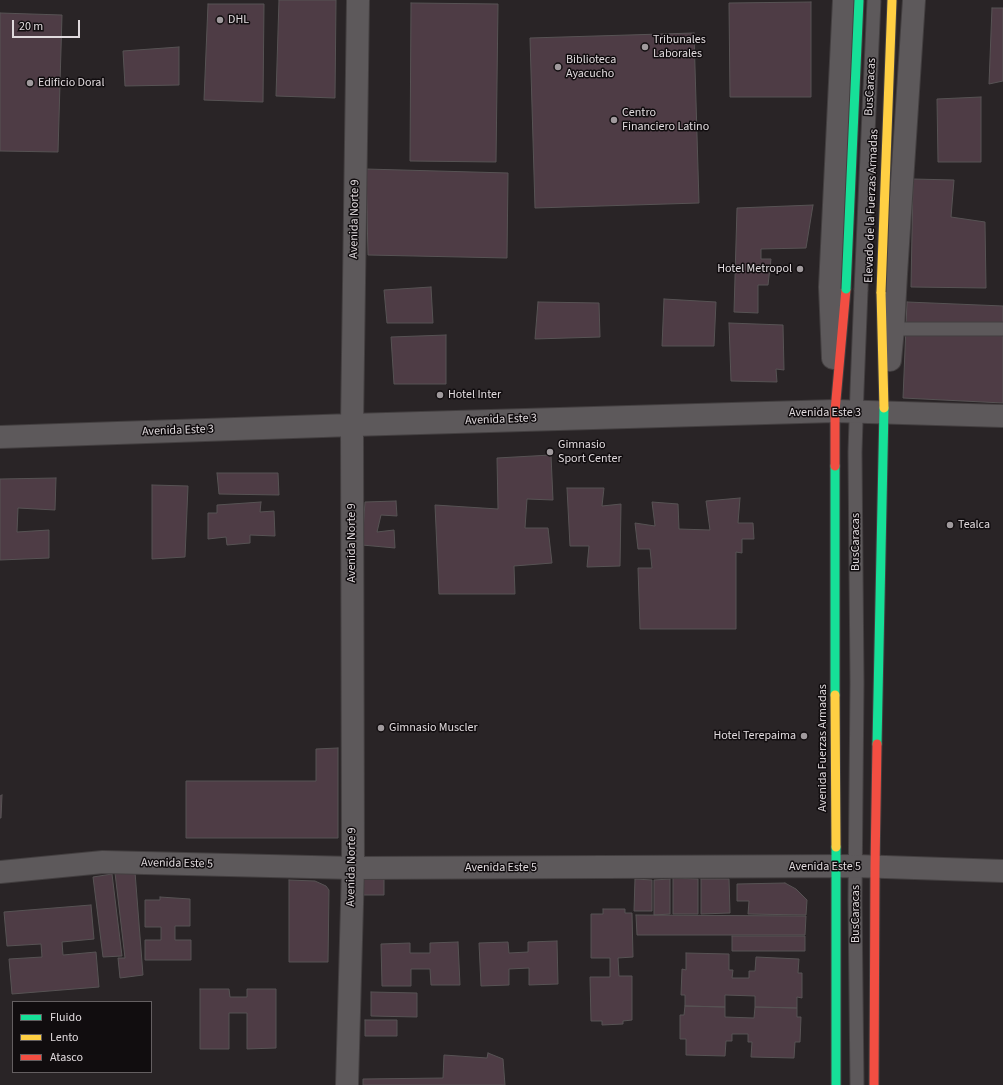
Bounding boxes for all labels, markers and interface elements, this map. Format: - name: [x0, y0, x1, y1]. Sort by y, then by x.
- scale bar: [14, 12, 82, 38]
- place label: DHL: [228, 13, 249, 27]
- marker: DHL: [215, 15, 225, 25]
- text: 20 m: [19, 18, 43, 35]
- place label: Tribunales Laborales: [653, 33, 706, 61]
- marker: Tribunales Laborales: [640, 42, 650, 52]
- place label: Biblioteca Ayacucho: [566, 53, 616, 81]
- street label: BusCaracas: [862, 58, 880, 116]
- marker: Biblioteca Ayacucho: [553, 62, 563, 72]
- place label: Edificio Doral: [38, 76, 104, 90]
- marker: Edificio Doral: [25, 78, 35, 88]
- place label: Centro Financiero Latino: [622, 106, 709, 134]
- marker: Centro Financiero Latino: [609, 115, 619, 125]
- street label: Elevado de la Fuerzas Armadas: [862, 129, 882, 283]
- street label: Avenida Norte 9: [347, 179, 363, 259]
- place label: Hotel Metropol: [717, 262, 792, 276]
- marker: Hotel Metropol: [795, 264, 805, 274]
- place label: Hotel Inter: [448, 388, 501, 402]
- marker: Hotel Inter: [435, 390, 445, 400]
- street label: Avenida Este 3: [789, 406, 861, 420]
- street label: Avenida Este 3: [465, 412, 537, 428]
- street label: Avenida Este 3: [142, 423, 214, 439]
- place label: Gimnasio Sport Center: [558, 438, 622, 466]
- marker: Gimnasio Sport Center: [545, 447, 555, 457]
- street label: Avenida Norte 9: [345, 503, 359, 583]
- street label: BusCaracas: [849, 513, 863, 571]
- place label: Tealca: [958, 518, 990, 532]
- marker: Tealca: [945, 520, 955, 530]
- street label: Avenida Fuerzas Armadas: [816, 684, 830, 812]
- place label: Gimnasio Muscler: [389, 721, 478, 735]
- marker: Gimnasio Muscler: [376, 723, 386, 733]
- place label: Hotel Terepaima: [713, 729, 796, 743]
- marker: Hotel Terepaima: [799, 731, 809, 741]
- street label: Avenida Norte 9: [344, 827, 360, 907]
- street label: Avenida Este 5: [141, 856, 213, 872]
- street label: Avenida Este 5: [789, 860, 861, 874]
- street label: Avenida Este 5: [465, 861, 537, 875]
- street label: BusCaracas: [849, 885, 863, 943]
- legend: [12, 1001, 152, 1073]
- text: Fluido: [50, 1009, 82, 1026]
- text: Lento: [50, 1029, 79, 1046]
- text: Atasco: [50, 1049, 83, 1066]

